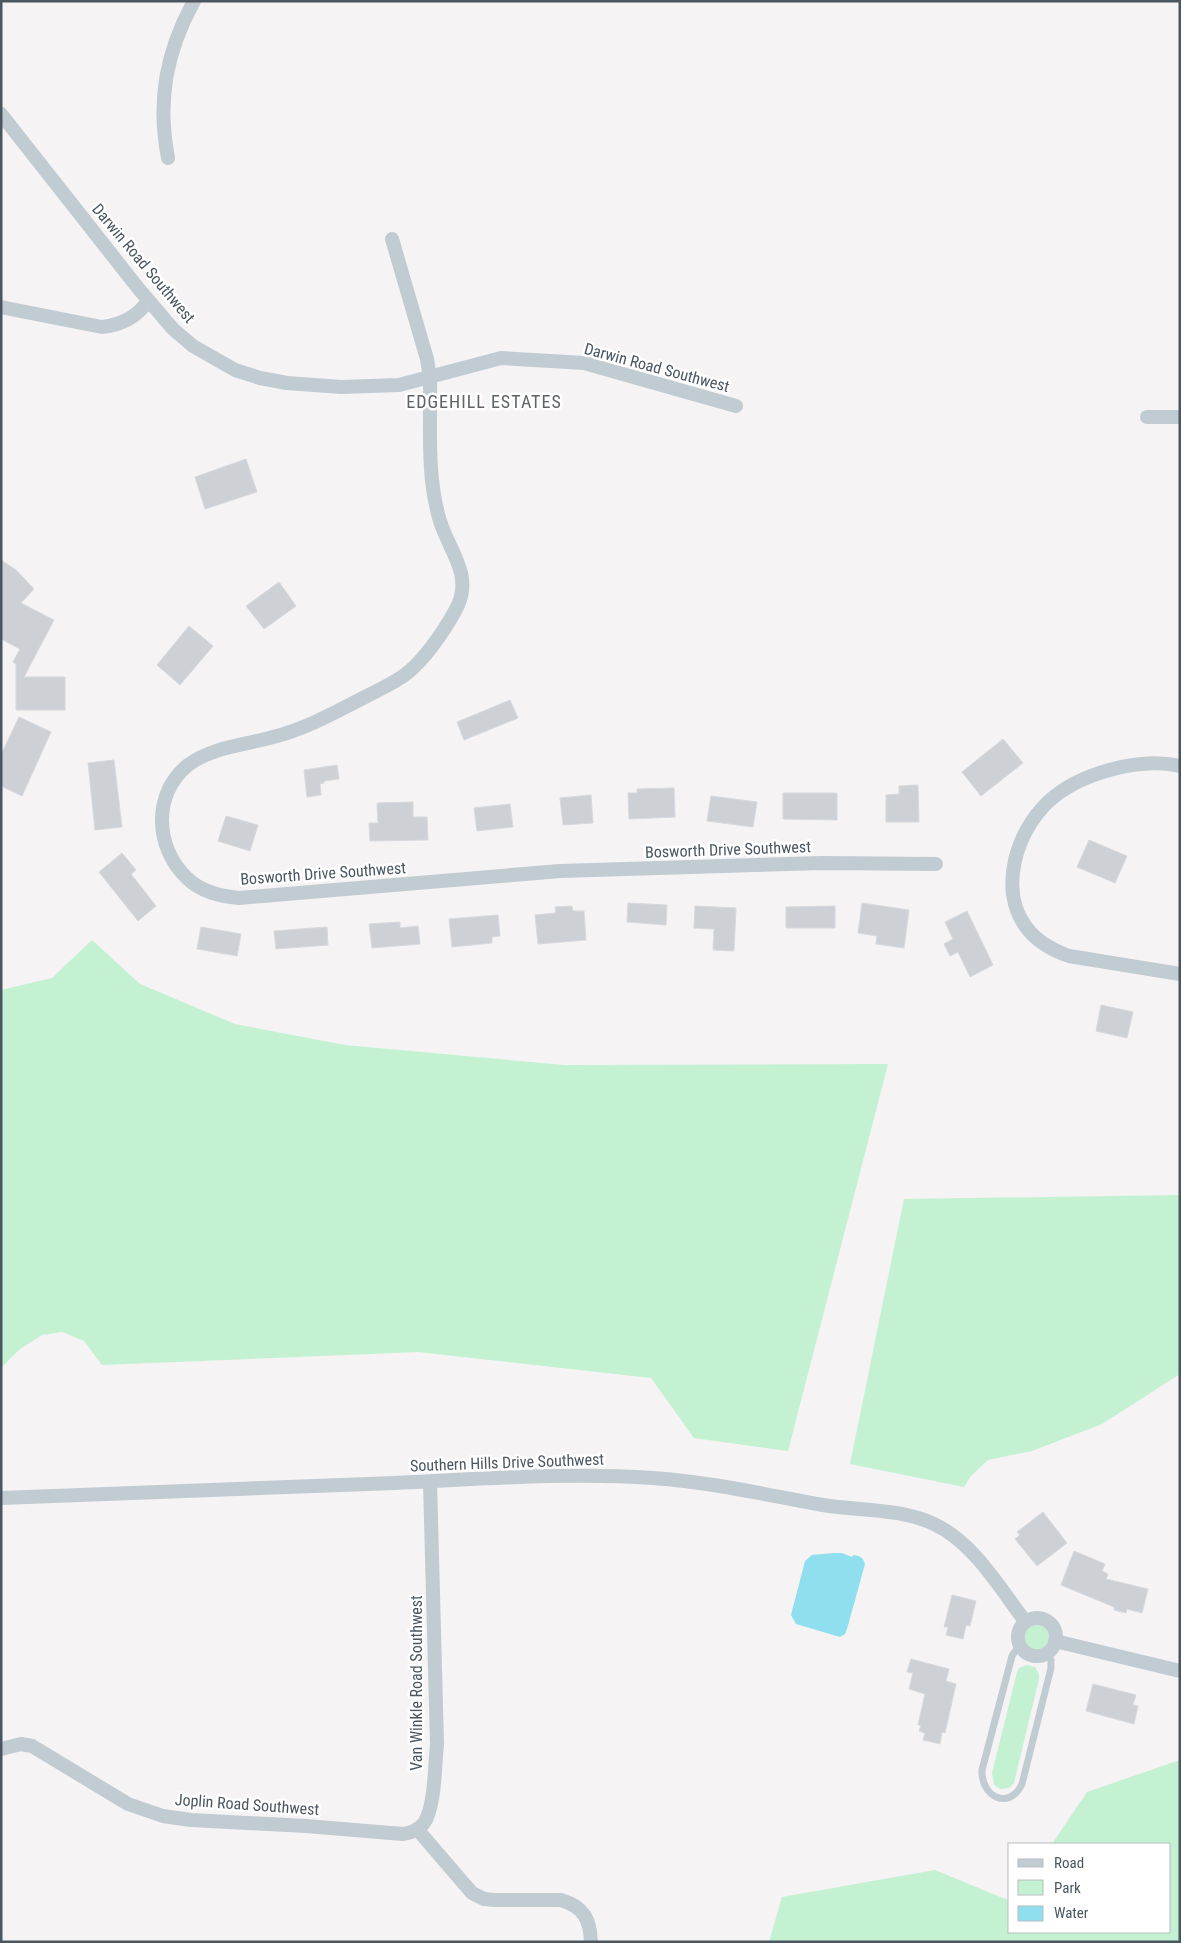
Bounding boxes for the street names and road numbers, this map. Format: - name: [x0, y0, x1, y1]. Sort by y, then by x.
- street label: Darwin Road Southwest: [88, 200, 199, 327]
- street label: Darwin Road Southwest: [582, 339, 732, 396]
- street label: Bosworth Drive Southwest: [645, 837, 812, 862]
- street label: Bosworth Drive Southwest: [240, 858, 407, 889]
- street label: Southern Hills Drive Southwest: [410, 1450, 605, 1475]
- street label: Van Winkle Road Southwest: [407, 1595, 426, 1771]
- street label: Joplin Road Southwest: [174, 1790, 320, 1819]

